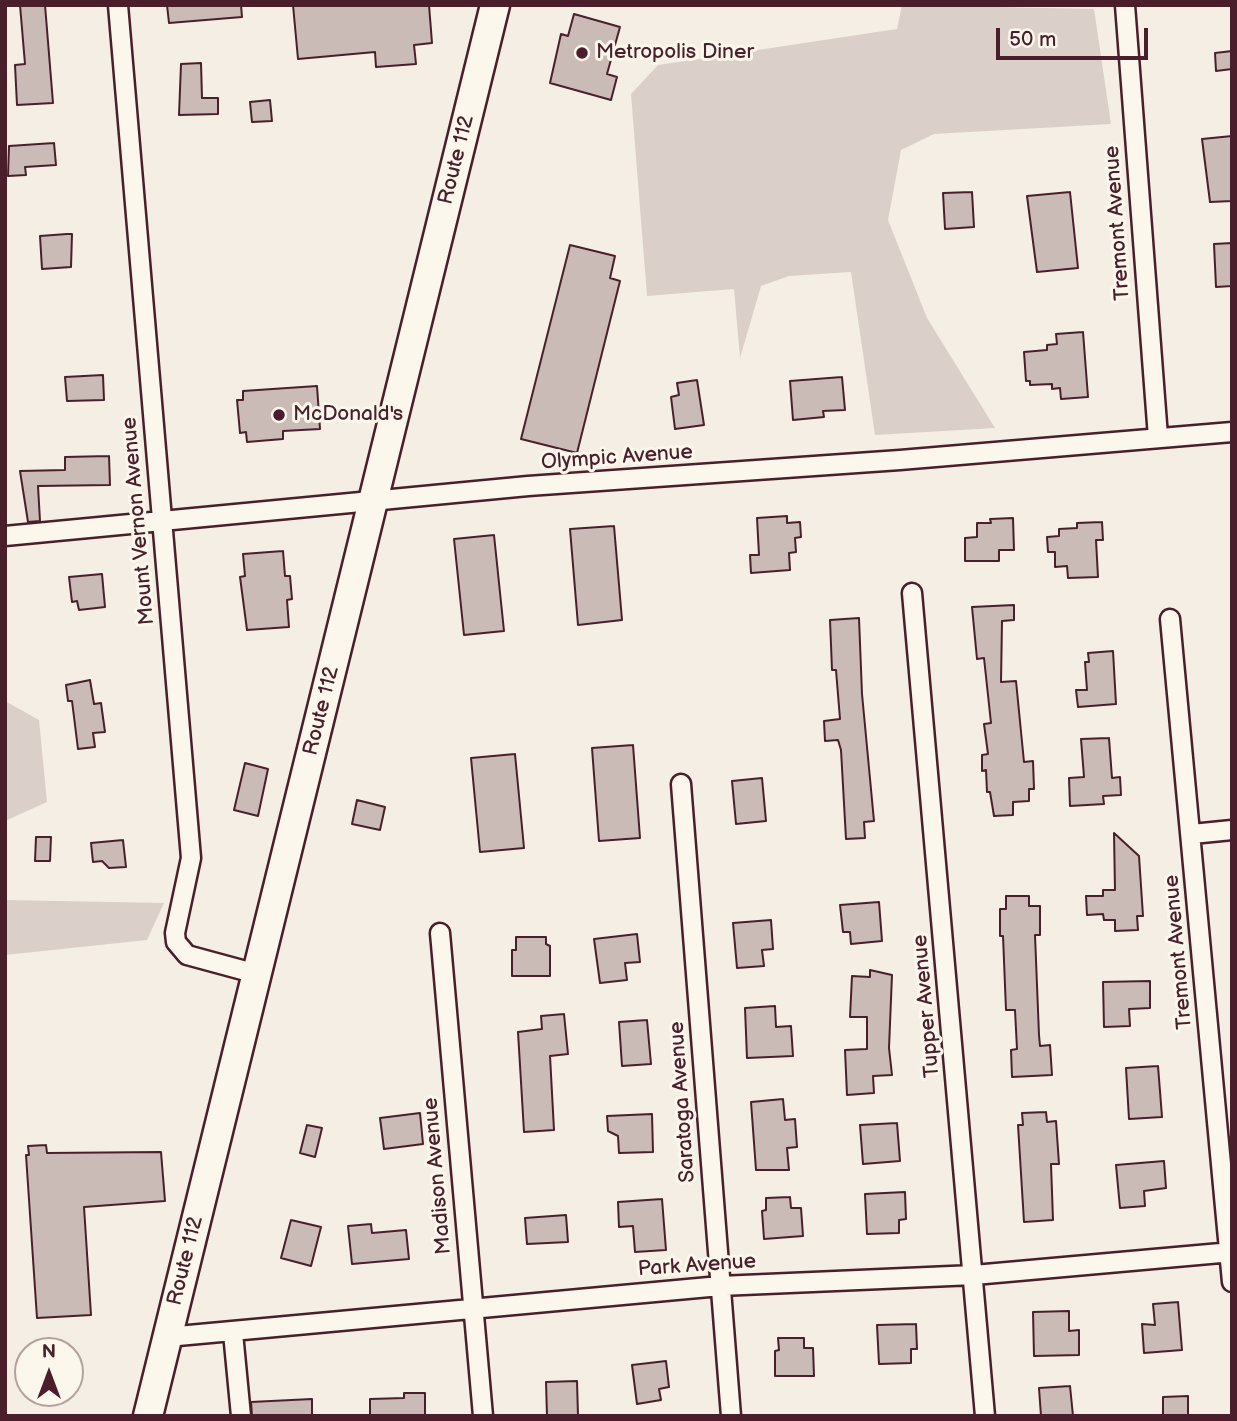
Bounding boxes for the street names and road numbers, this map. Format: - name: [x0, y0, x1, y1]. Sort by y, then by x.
- street label: Route 112: [434, 113, 480, 207]
- street label: Tremont Avenue: [1100, 145, 1136, 301]
- street label: Mount Vernon Avenue: [117, 416, 161, 626]
- street label: Olympic Avenue: [540, 440, 694, 476]
- street label: Route 112: [299, 664, 345, 758]
- street label: Tremont Avenue: [1160, 874, 1198, 1030]
- street label: Tupper Avenue: [908, 934, 946, 1078]
- street label: Saratoga Avenue: [665, 1021, 701, 1183]
- street label: Madison Avenue: [419, 1097, 457, 1255]
- street label: Route 112: [163, 1214, 209, 1308]
- street label: Park Avenue: [637, 1249, 757, 1283]

